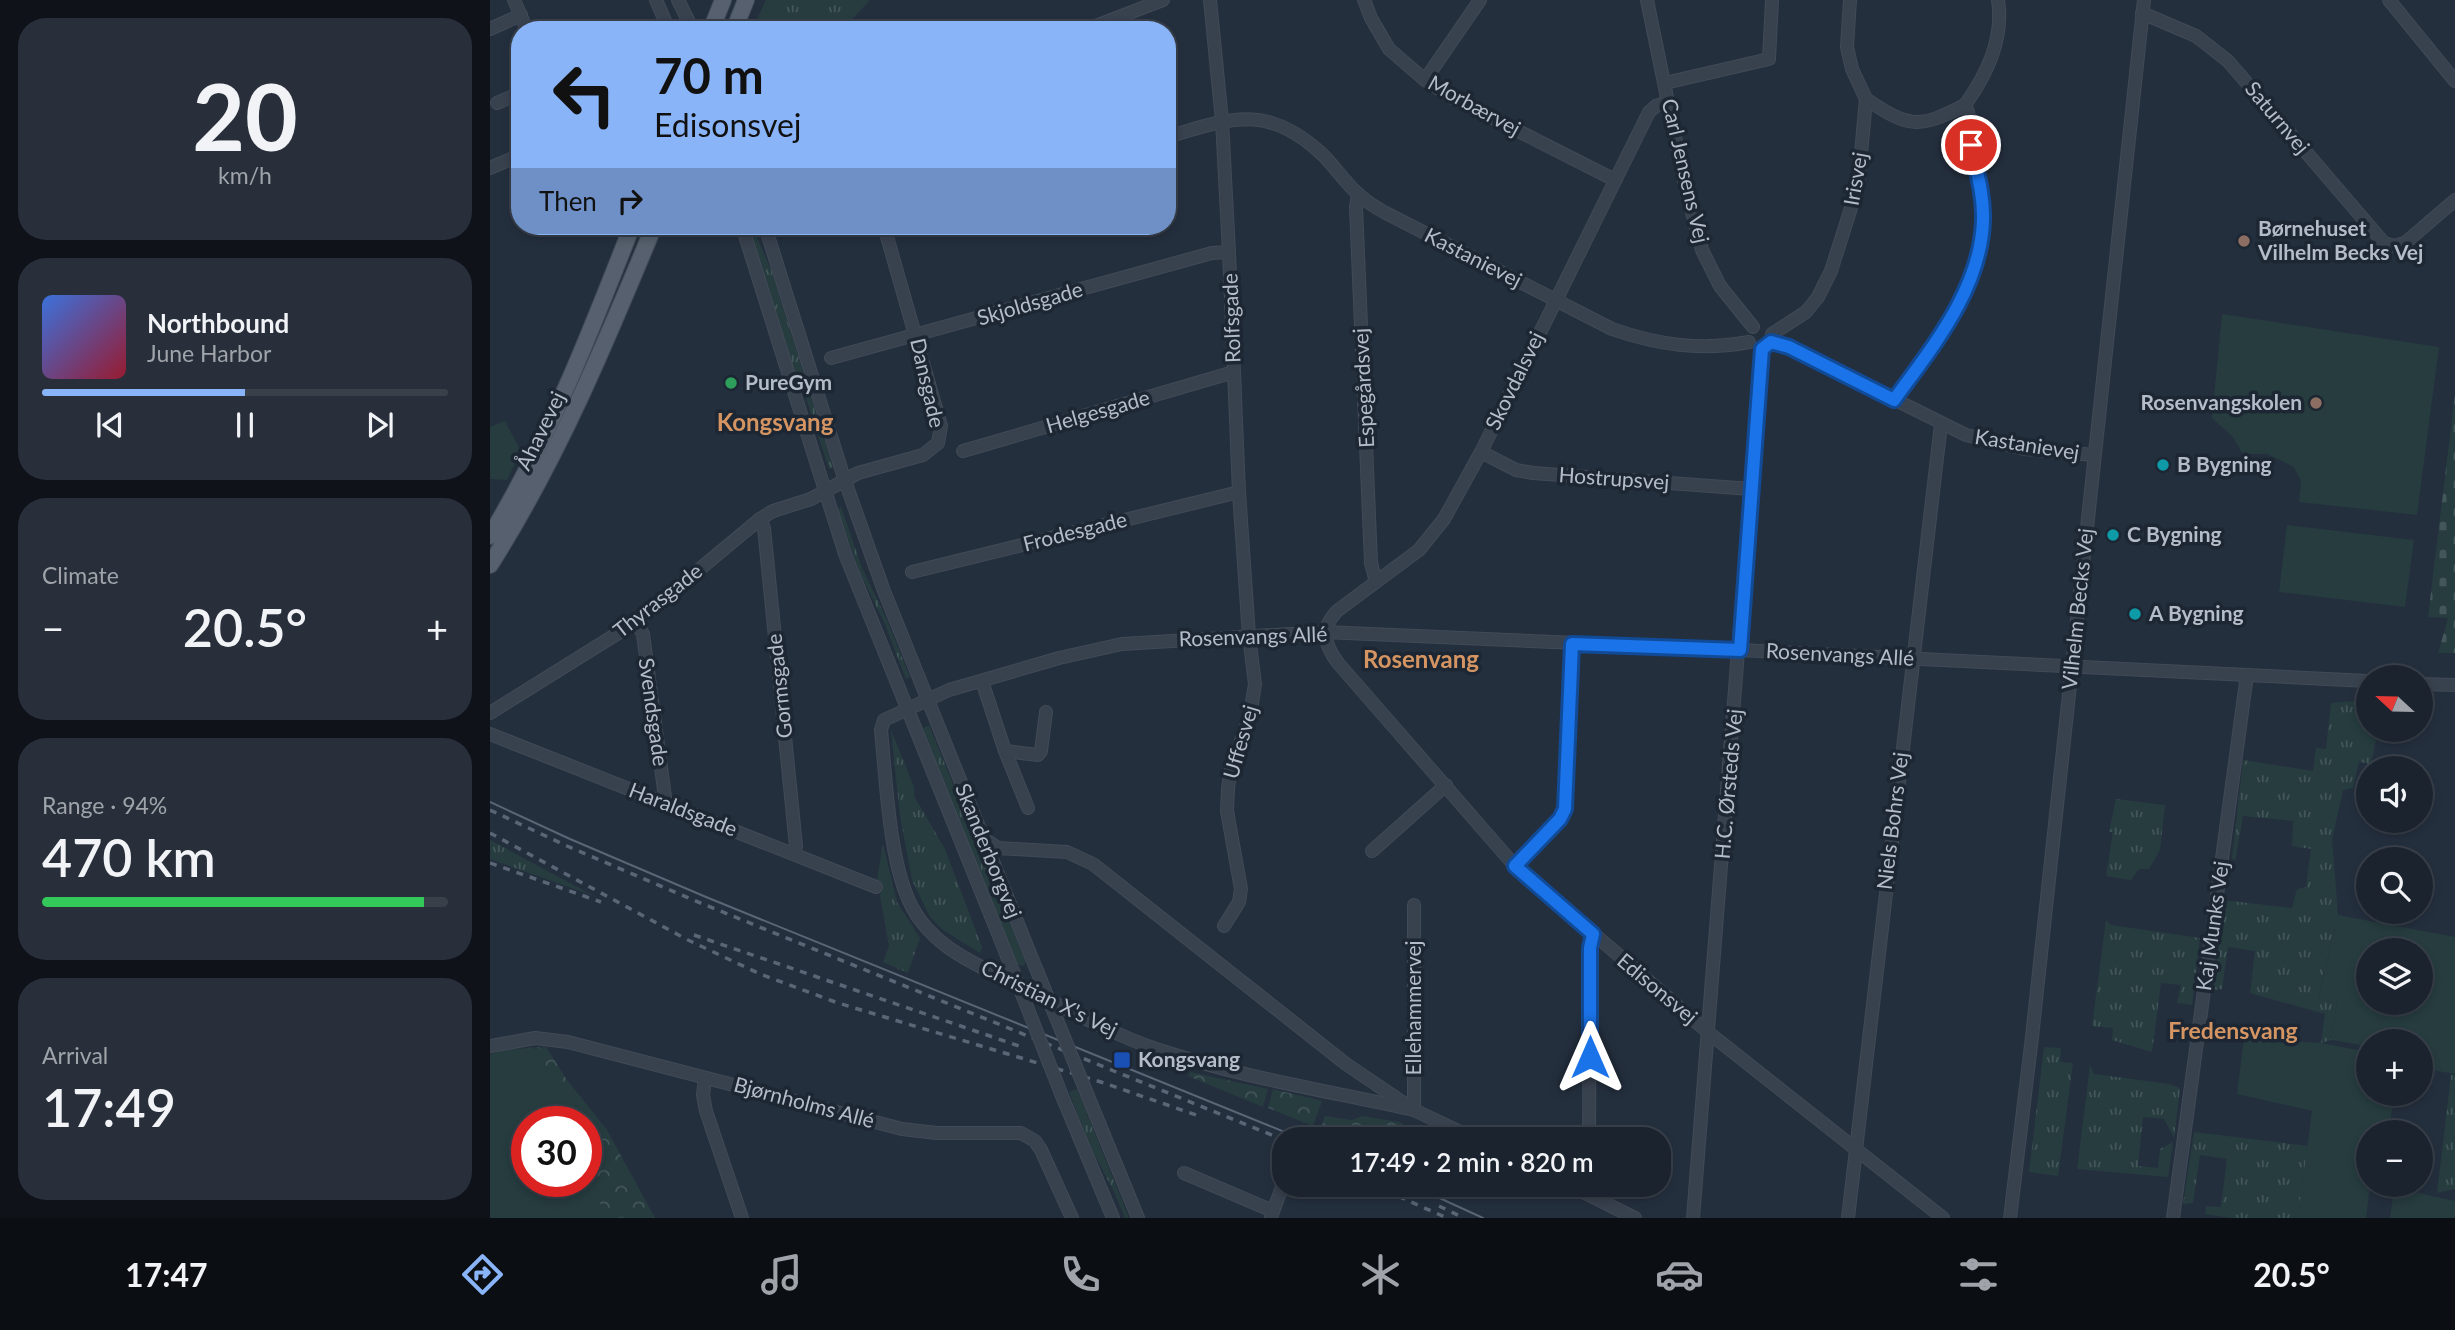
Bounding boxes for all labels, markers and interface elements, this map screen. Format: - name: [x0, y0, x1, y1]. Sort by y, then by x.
- text: 70 m: [654, 46, 764, 104]
- icon: left: [539, 49, 630, 140]
- text: 20: [192, 61, 298, 170]
- street label: Morbærvej: [1424, 69, 1525, 140]
- street label: Saturnvej: [2241, 76, 2316, 158]
- street label: Carl Jensens Vej: [1658, 96, 1715, 245]
- text: Edisonsvej: [654, 105, 802, 144]
- pin: [1941, 115, 2001, 175]
- icon: arrive: [1952, 126, 1990, 164]
- street label: Irisvej: [1838, 150, 1872, 208]
- text: km/h: [218, 161, 272, 189]
- icon: right: [611, 182, 649, 220]
- text: Then: [539, 185, 597, 217]
- place label: Børnehuset Vilhelm Becks Vej: [2257, 215, 2423, 264]
- street label: Kastanievej: [1421, 222, 1526, 292]
- marker: Børnehuset Vilhelm Becks Vej: [2236, 233, 2252, 249]
- street label: Rolfsgade: [1216, 273, 1245, 363]
- street label: Skjoldsgade: [974, 276, 1085, 330]
- text: Northbound: [147, 307, 289, 339]
- street label: Skovdalsvej: [1479, 327, 1548, 434]
- street label: Espegårdsvej: [1347, 328, 1378, 449]
- street label: Dansgade: [906, 335, 951, 430]
- text: June Harbor: [147, 339, 271, 367]
- place label: PureGym: [745, 369, 832, 394]
- marker: PureGym: [723, 375, 739, 391]
- street label: Helgesgade: [1043, 384, 1152, 437]
- street label: Åhavevej: [510, 387, 569, 474]
- place label: Rosenvangskolen: [2140, 389, 2302, 414]
- marker: Rosenvangskolen: [2308, 395, 2324, 411]
- icon: previous: [91, 406, 129, 444]
- icon: pause: [226, 406, 264, 444]
- icon: next: [361, 406, 399, 444]
- district label: Kongsvang: [717, 407, 834, 436]
- street label: Kastanievej: [1973, 423, 2081, 464]
- place label: B Bygning: [2177, 451, 2272, 476]
- marker: B Bygning: [2155, 457, 2171, 473]
- street label: Hostrupsvej: [1558, 461, 1670, 494]
- street label: Frodesgade: [1020, 506, 1129, 556]
- place label: C Bygning: [2127, 521, 2222, 546]
- street label: Vilhelm Becks Vej: [2056, 527, 2097, 691]
- marker: C Bygning: [2105, 527, 2121, 543]
- street label: Thyrasgade: [608, 557, 706, 642]
- text: Climate: [42, 561, 119, 589]
- text: 20.5°: [183, 596, 307, 658]
- place label: A Bygning: [2148, 600, 2244, 625]
- text: −: [42, 605, 64, 651]
- text: +: [426, 605, 448, 651]
- marker: A Bygning: [2127, 606, 2143, 622]
- street label: Rosenvangs Allé: [1178, 620, 1328, 651]
- street label: Gormsgade: [761, 632, 796, 740]
- street label: Rosenvangs Allé: [1765, 637, 1915, 670]
- district label: Rosenvang: [1363, 644, 1479, 673]
- street label: Svendsgade: [635, 656, 674, 768]
- north arrow: [2356, 665, 2432, 742]
- map controls: [2356, 665, 2433, 1197]
- street label: Uffesvej: [1217, 702, 1262, 781]
- street label: H.C. Ørsteds Vej: [1708, 708, 1747, 860]
- street label: Niels Bohrs Vej: [1871, 751, 1912, 891]
- button: sound: [2356, 756, 2433, 833]
- street label: Haraldsgade: [626, 776, 741, 841]
- street label: Skanderborgvej: [951, 779, 1028, 922]
- text: Range · 94%: [42, 791, 167, 819]
- text: 470 km: [42, 826, 216, 888]
- button: search: [2356, 847, 2433, 924]
- street label: Kaj Munks Vej: [2190, 859, 2233, 992]
- button: layers: [2356, 938, 2433, 1015]
- street label: Ellehammervej: [1400, 940, 1425, 1076]
- street label: Edisonsvej: [1613, 947, 1703, 1029]
- street label: Christian X's Vej: [978, 954, 1122, 1041]
- district label: Fredensvang: [2168, 1016, 2298, 1044]
- position arrow: [1553, 1020, 1627, 1094]
- button: +: [2356, 1029, 2433, 1106]
- text: Arrival: [42, 1041, 108, 1069]
- place label: Kongsvang: [1138, 1046, 1240, 1071]
- marker: Kongsvang: [1112, 1050, 1132, 1070]
- street label: Bjørnholms Allé: [731, 1071, 877, 1132]
- text: 17:49: [42, 1076, 176, 1138]
- speed limit sign: 30: [511, 1106, 602, 1197]
- button: −: [2356, 1120, 2433, 1197]
- text: 17:49 · 2 min · 820 m: [1349, 1146, 1594, 1178]
- icon: directions: [458, 1250, 507, 1299]
- icon: music: [757, 1250, 806, 1299]
- icon: phone: [1056, 1250, 1105, 1299]
- icon: climate: [1356, 1250, 1405, 1299]
- icon: car: [1655, 1250, 1704, 1299]
- icon: filters: [1954, 1250, 2003, 1299]
- text: 17:47: [125, 1255, 208, 1294]
- text: 20.5°: [2253, 1255, 2330, 1294]

